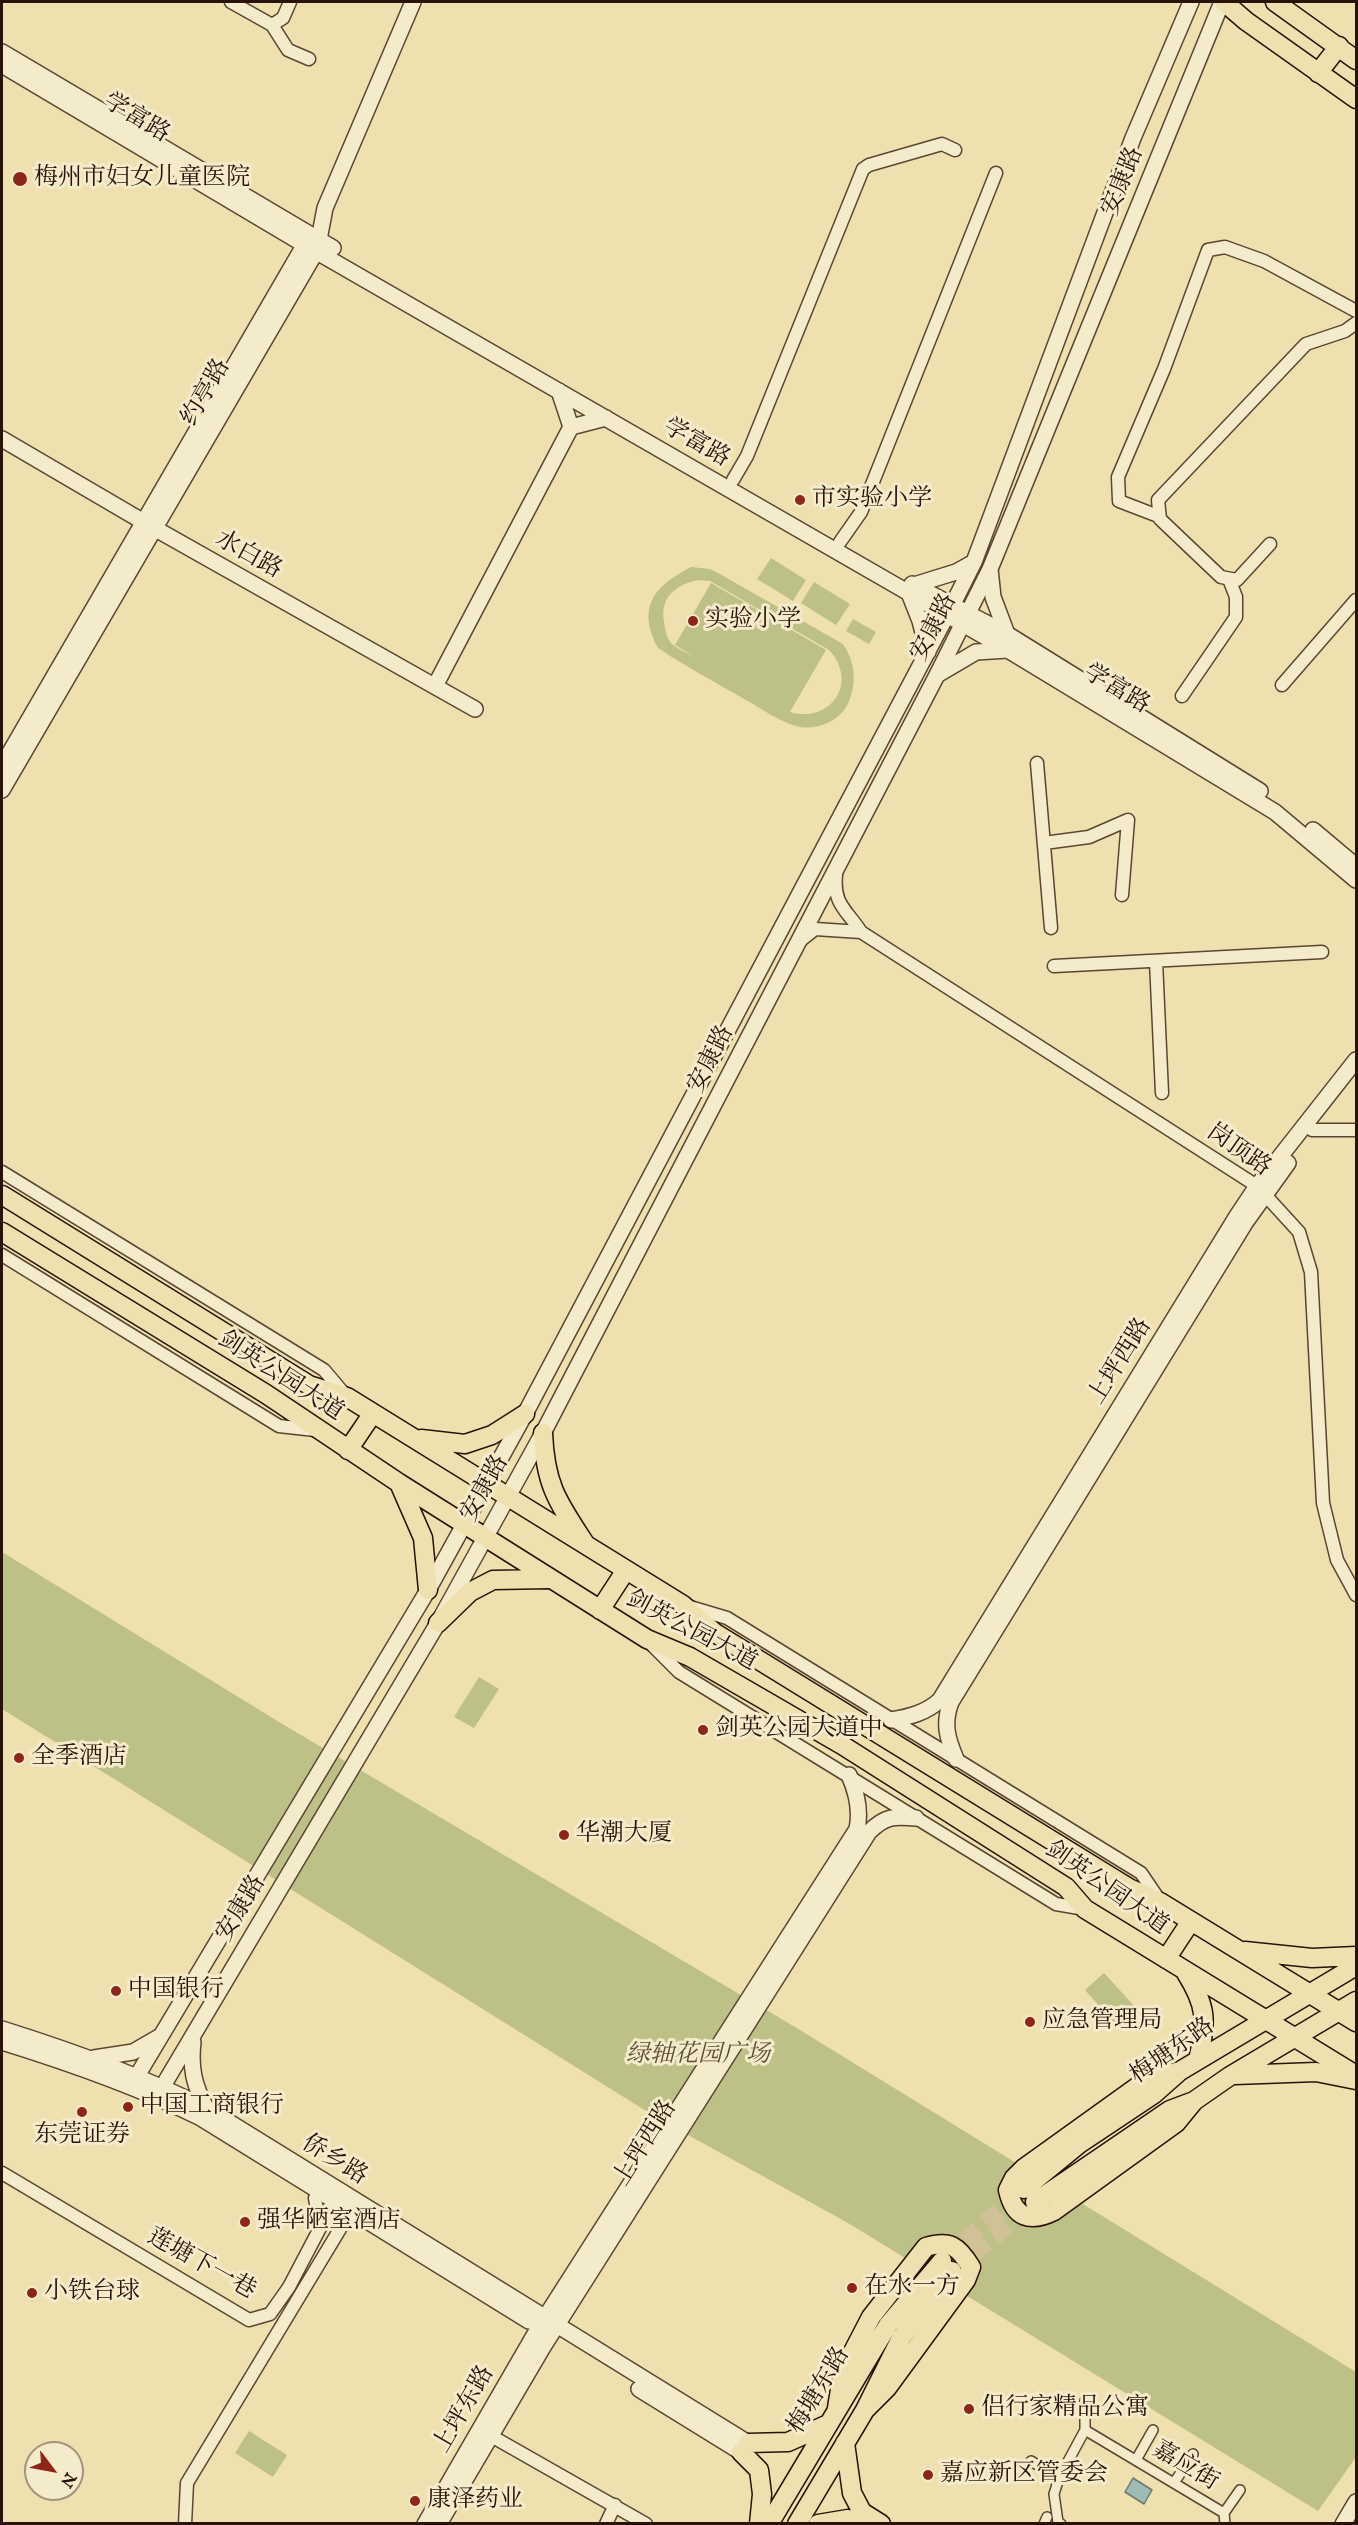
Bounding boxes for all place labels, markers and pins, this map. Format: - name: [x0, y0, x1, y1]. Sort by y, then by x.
- place label: 梅州市妇女儿童医院: [34, 165, 250, 193]
- marker: 梅州市妇女儿童医院: [11, 170, 29, 188]
- place label: 市实验小学: [812, 486, 932, 514]
- marker: 市实验小学: [793, 493, 807, 507]
- place label: 实验小学: [705, 607, 801, 635]
- marker: 实验小学: [686, 614, 700, 628]
- place label: 剑英公园大道中: [715, 1716, 883, 1744]
- marker: 剑英公园大道中: [696, 1723, 710, 1737]
- place label: 全季酒店: [31, 1744, 127, 1772]
- marker: 全季酒店: [12, 1751, 26, 1765]
- place label: 华潮大厦: [576, 1821, 672, 1849]
- marker: 华潮大厦: [557, 1828, 571, 1842]
- place label: 中国银行: [128, 1977, 224, 2005]
- marker: 中国银行: [109, 1984, 123, 1998]
- place label: 应急管理局: [1042, 2008, 1162, 2036]
- marker: 应急管理局: [1023, 2015, 1037, 2029]
- place label: 中国工商银行: [140, 2093, 284, 2121]
- marker: 中国工商银行: [121, 2100, 135, 2114]
- marker: 东莞证券: [75, 2105, 89, 2119]
- place label: 东莞证券: [34, 2122, 130, 2150]
- place label: 强华陋室酒店: [257, 2208, 401, 2236]
- marker: 强华陋室酒店: [238, 2215, 252, 2229]
- place label: 在水一方: [864, 2274, 960, 2302]
- place label: 小铁台球: [44, 2279, 140, 2307]
- marker: 在水一方: [845, 2281, 859, 2295]
- marker: 小铁台球: [25, 2286, 39, 2300]
- place label: 侣行家精品公寓: [981, 2395, 1149, 2423]
- marker: 侣行家精品公寓: [962, 2402, 976, 2416]
- place label: 嘉应新区管委会: [940, 2461, 1108, 2489]
- marker: 嘉应新区管委会: [921, 2468, 935, 2482]
- place label: 康泽药业: [427, 2487, 523, 2515]
- marker: 康泽药业: [408, 2494, 422, 2508]

